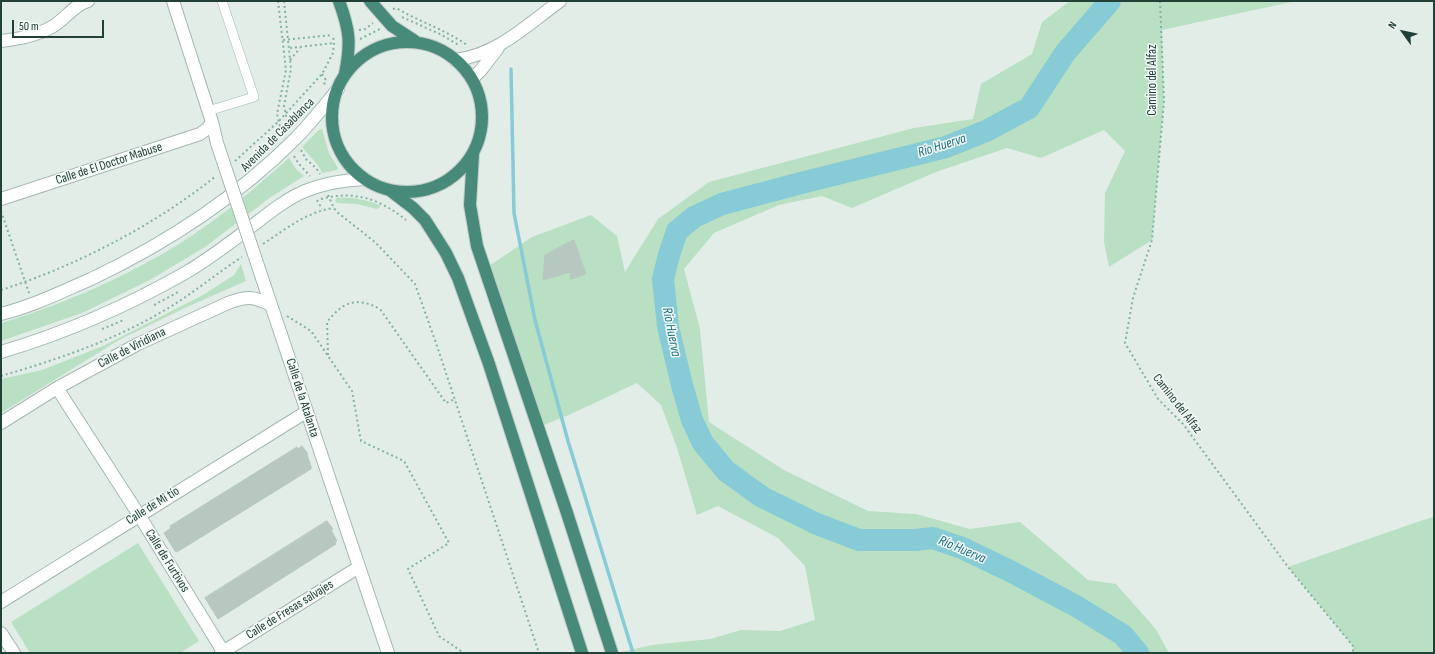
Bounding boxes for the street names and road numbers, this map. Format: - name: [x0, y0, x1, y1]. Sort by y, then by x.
- street label: Camino del Alfaz: [1145, 44, 1161, 116]
- street label: Avenida de Casablanca: [238, 95, 318, 175]
- street label: Calle de El Doctor Mabuse: [54, 139, 164, 189]
- street label: Calle de Viridiana: [96, 324, 168, 372]
- street label: Calle de la Atalanta: [282, 357, 322, 439]
- street label: Camino del Alfaz: [1149, 371, 1205, 437]
- street label: Calle de Mi tío: [123, 484, 183, 528]
- street label: Calle de Furtivos: [141, 527, 193, 595]
- street label: Calle de Fresas salvajes: [243, 577, 337, 643]

